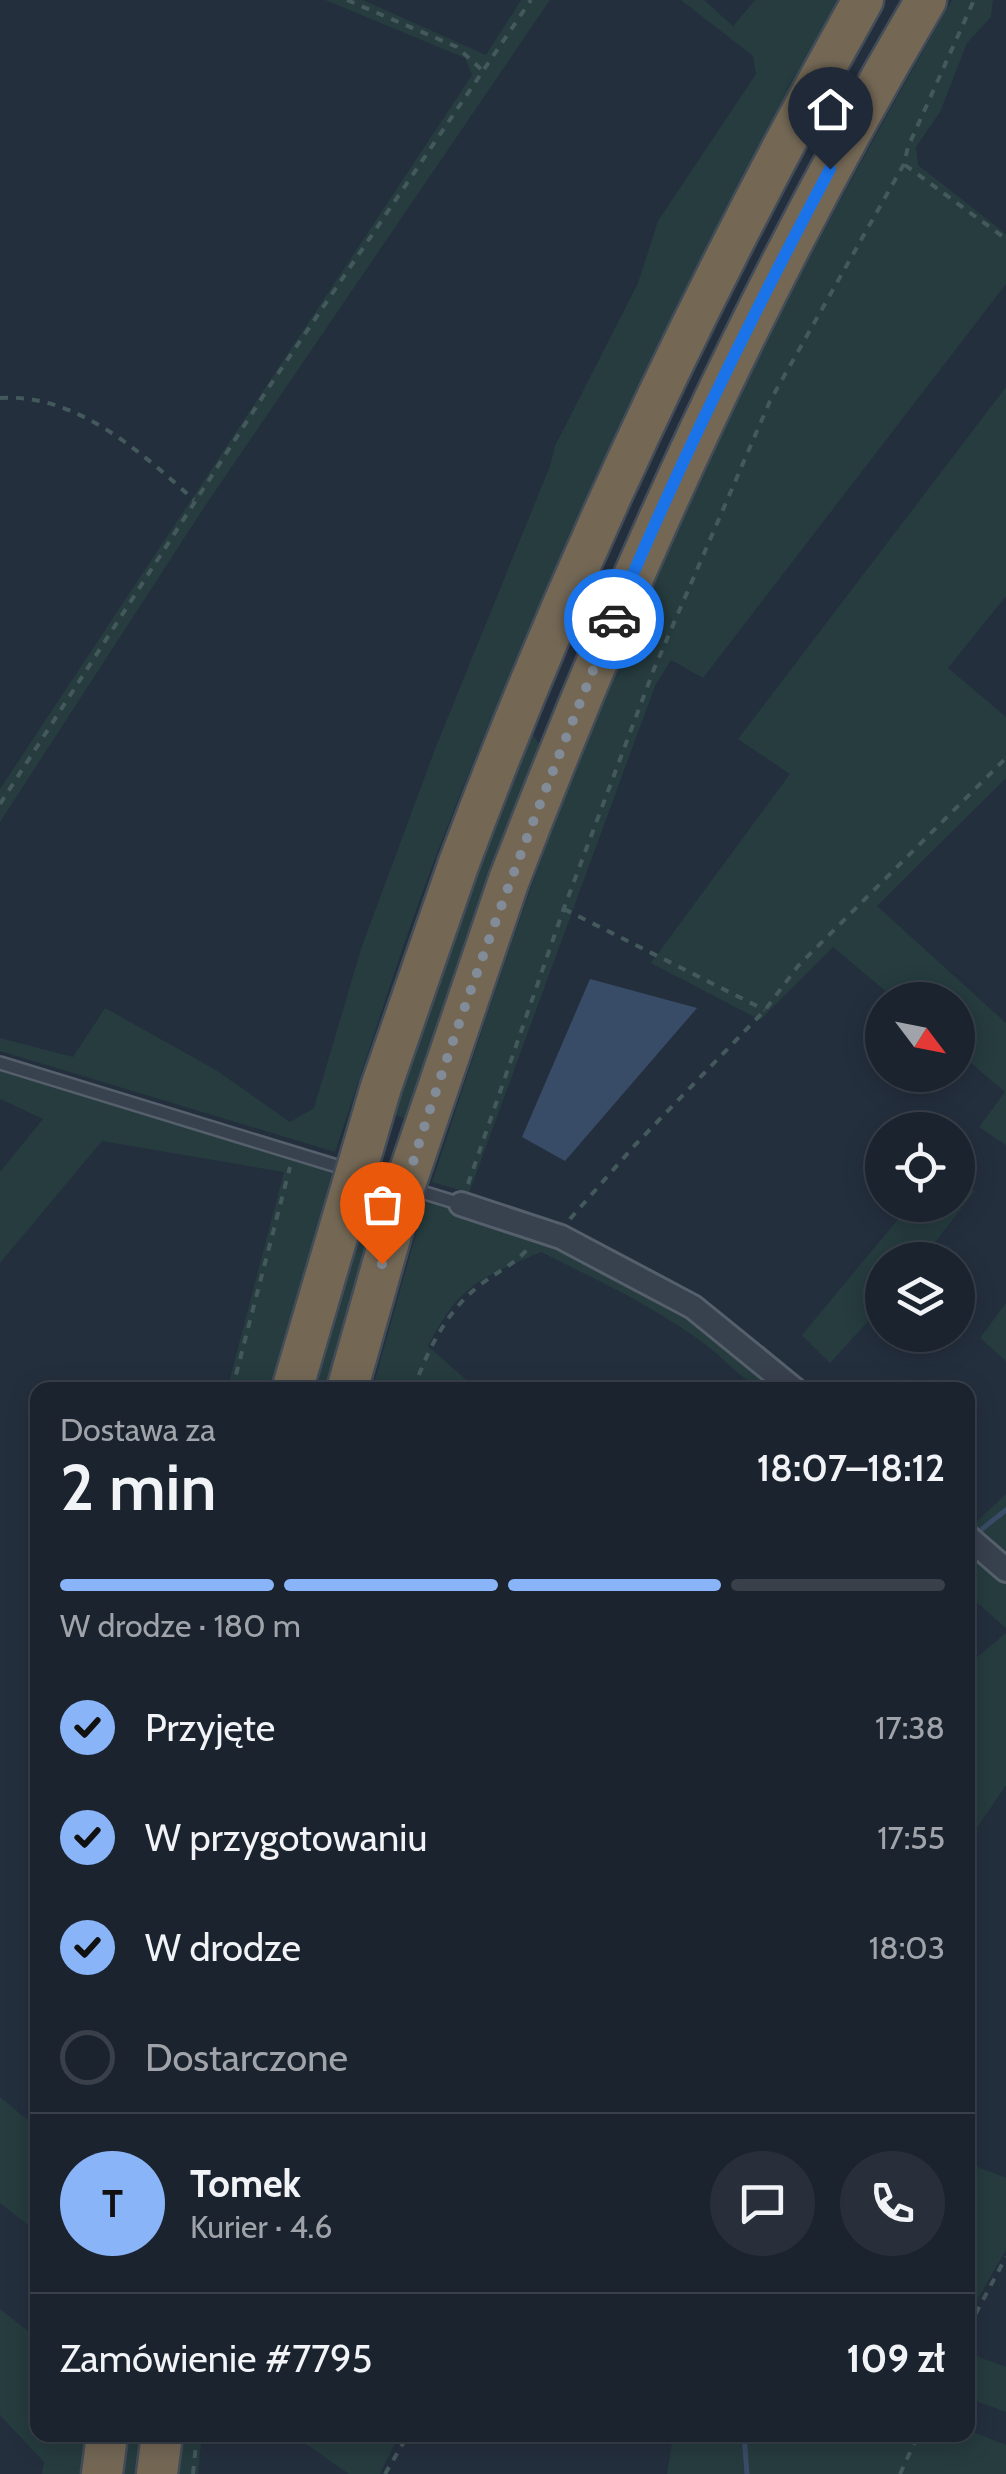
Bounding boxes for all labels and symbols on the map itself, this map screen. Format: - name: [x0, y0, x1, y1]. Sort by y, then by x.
- pin: [788, 67, 873, 170]
- courier: [564, 569, 664, 669]
- north arrow: [865, 982, 975, 1092]
- pin: [340, 1162, 425, 1265]

